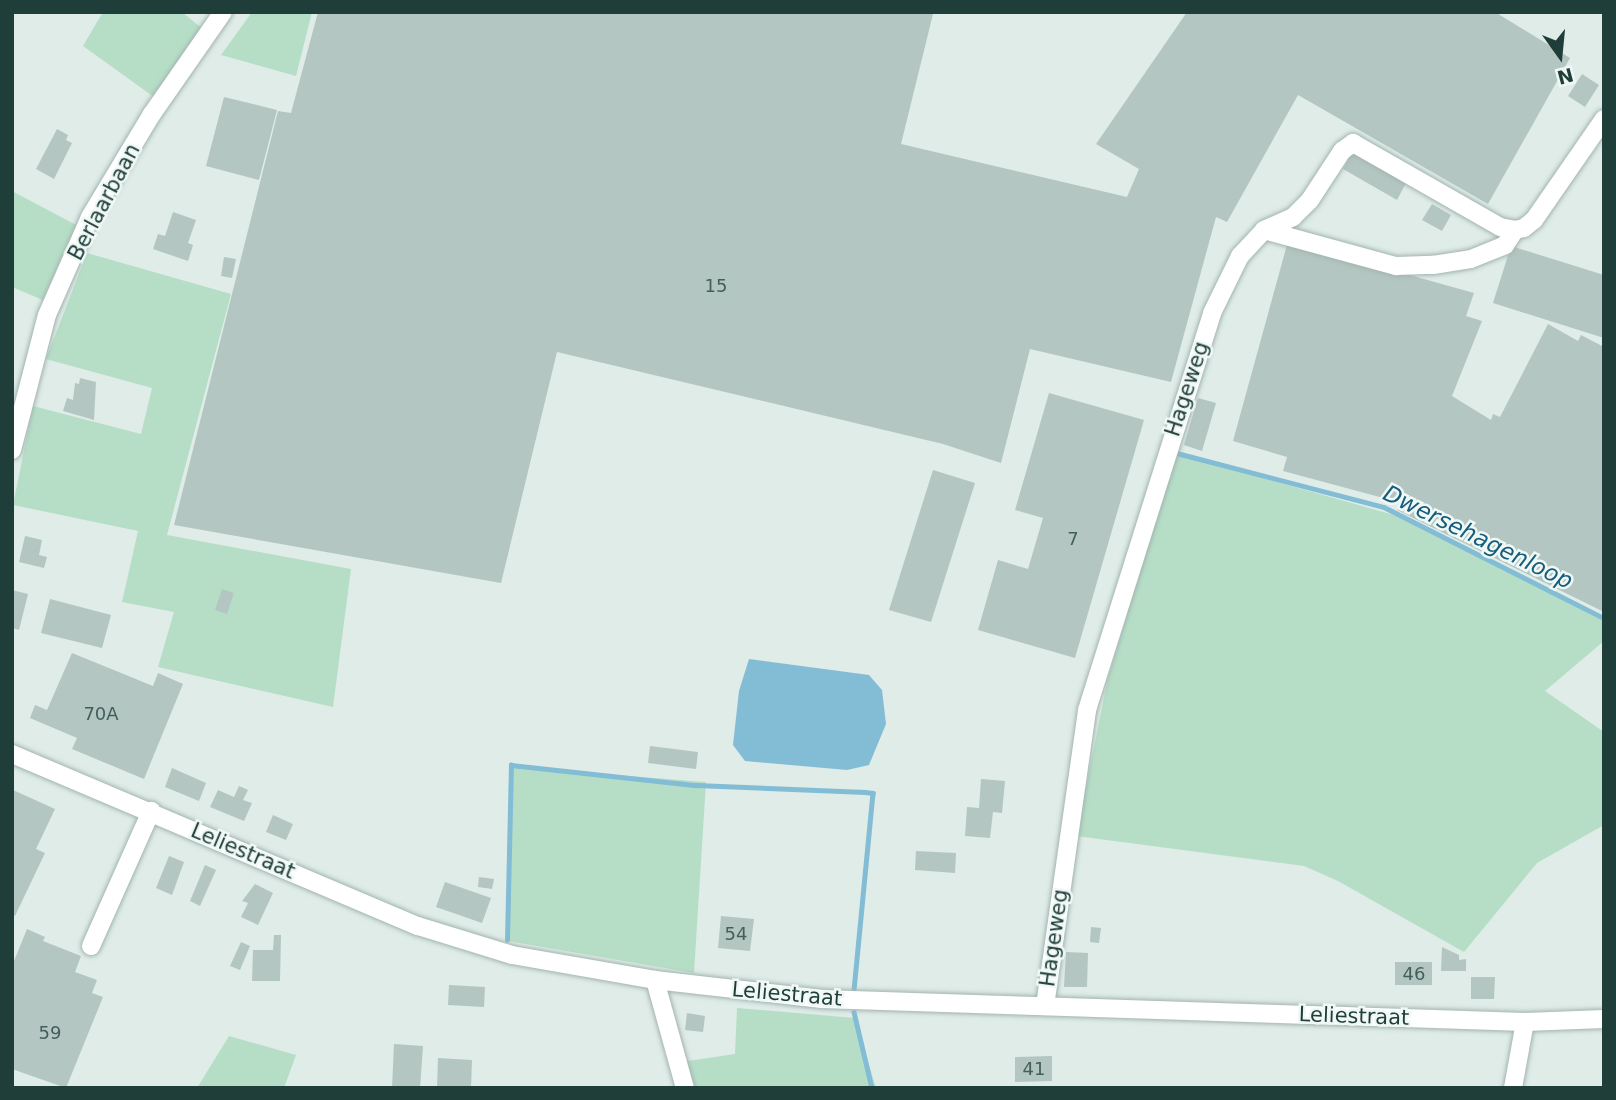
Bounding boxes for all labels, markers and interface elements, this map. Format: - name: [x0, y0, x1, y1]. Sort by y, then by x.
- north arrow: [1525, 21, 1595, 91]
- text: N: [1555, 64, 1576, 89]
- street label: Berlaarbaan: [63, 139, 145, 265]
- house number: 15: [705, 275, 727, 297]
- street label: Hageweg: [1160, 338, 1214, 440]
- water label: Dwersehagenloop: [1379, 479, 1577, 595]
- house number: 7: [1067, 528, 1079, 550]
- house number: 70A: [83, 703, 119, 725]
- street label: Leliestraat: [187, 818, 299, 884]
- street label: Hageweg: [1035, 888, 1073, 988]
- house number: 54: [725, 923, 747, 945]
- house number: 46: [1403, 963, 1425, 985]
- street label: Leliestraat: [731, 977, 843, 1011]
- street label: Leliestraat: [1298, 1001, 1410, 1031]
- house number: 59: [39, 1022, 61, 1044]
- house number: 41: [1023, 1058, 1045, 1080]

